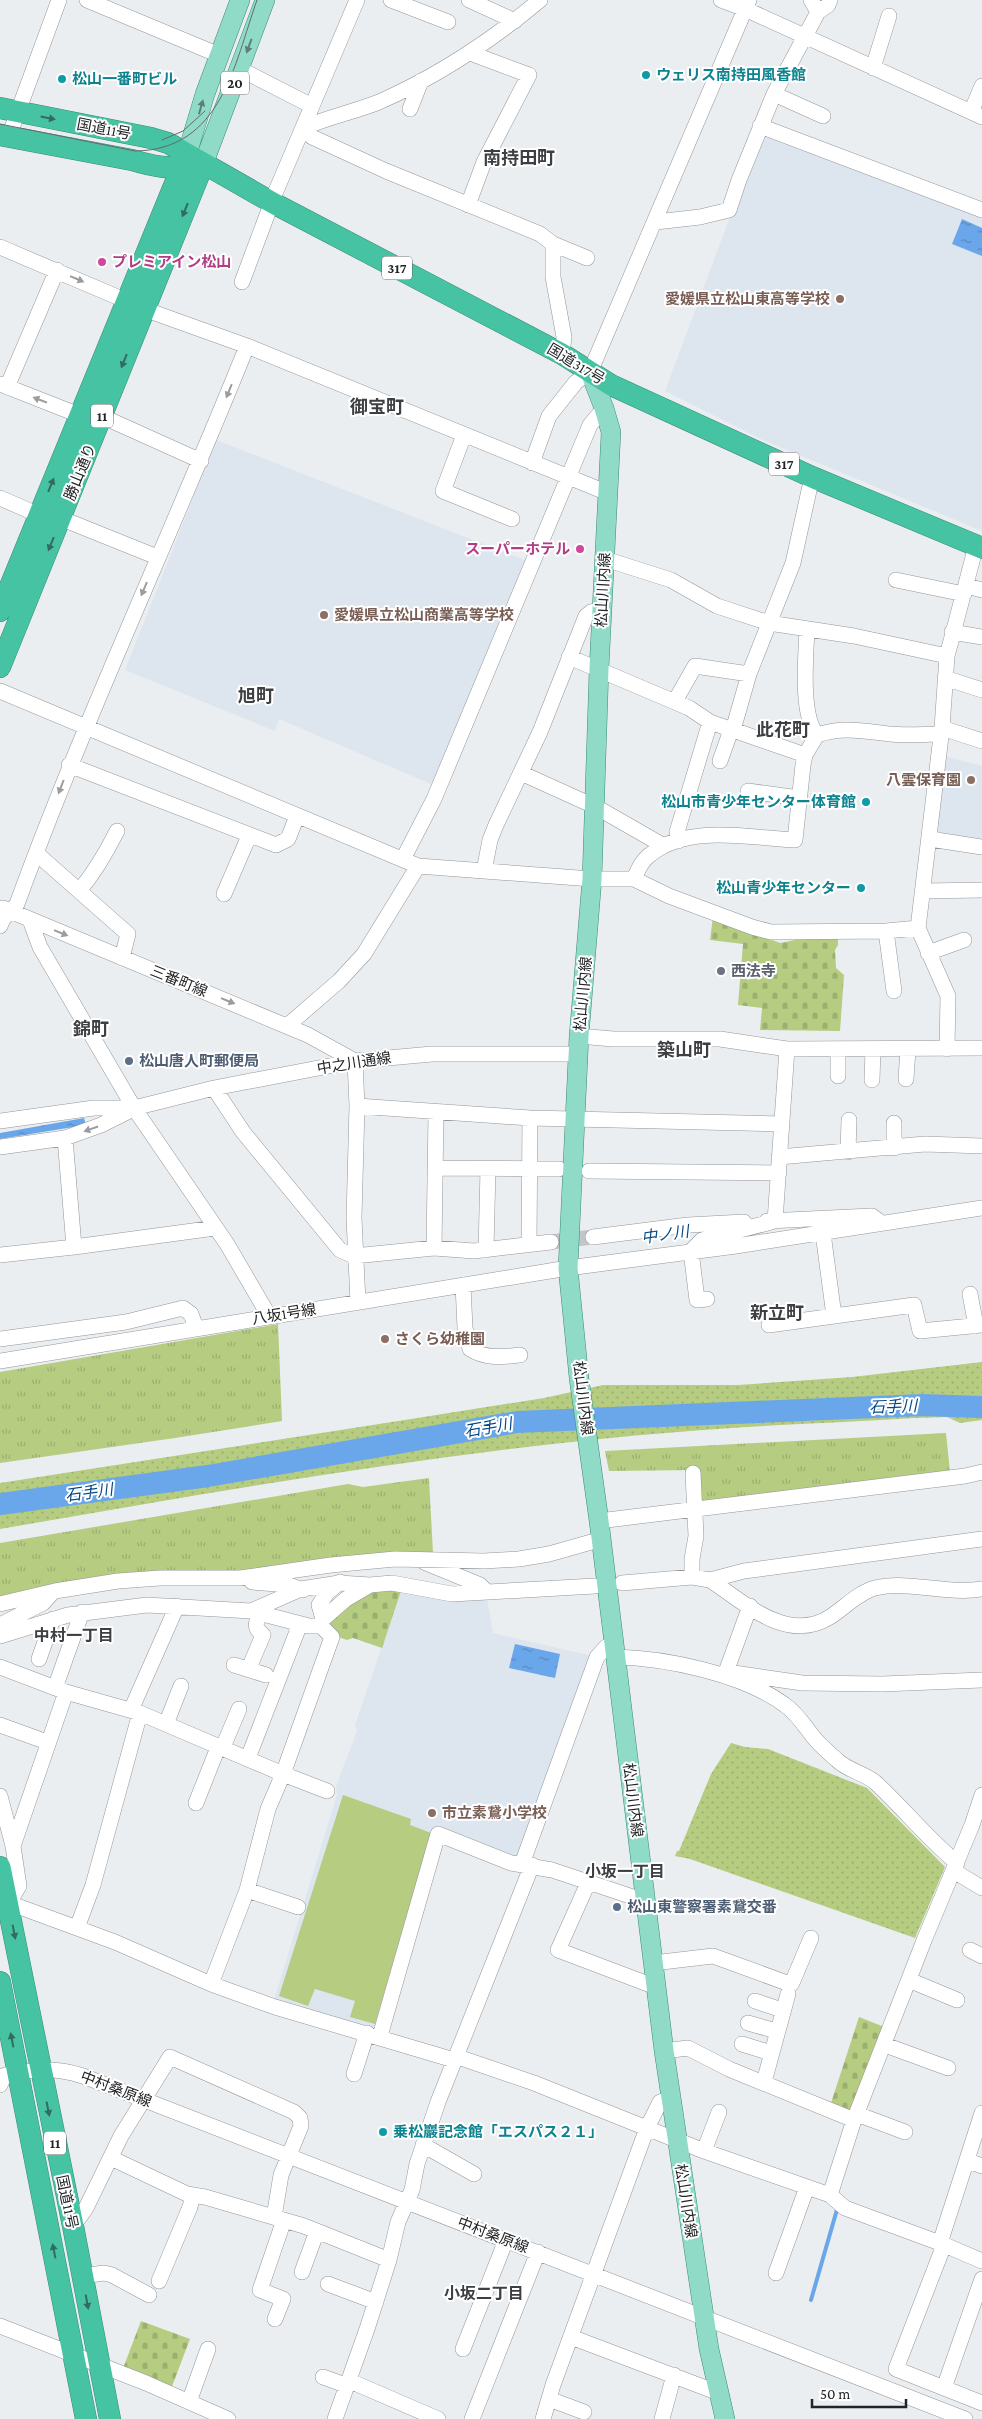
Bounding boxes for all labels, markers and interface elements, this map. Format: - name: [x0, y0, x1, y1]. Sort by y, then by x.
- one-way arrow: [245, 39, 253, 54]
- place label: ウェリス南持田風香館: [656, 66, 806, 83]
- marker: ウェリス南持田風香館: [640, 69, 652, 81]
- place label: 松山一番町ビル: [72, 71, 177, 87]
- road number: 20: [221, 72, 249, 95]
- marker: 松山一番町ビル: [56, 73, 68, 85]
- one-way arrow: [198, 100, 206, 115]
- one-way arrow: [40, 114, 56, 122]
- street label: 国道11号: [75, 116, 133, 142]
- district label: 南持田町: [483, 148, 555, 168]
- one-way arrow: [181, 203, 189, 218]
- place label: プレミアイン松山: [112, 254, 231, 270]
- marker: プレミアイン松山: [96, 256, 108, 268]
- road number: 317: [382, 256, 412, 280]
- one-way arrow: [70, 275, 85, 283]
- place label: 愛媛県立松山東高等学校: [665, 291, 830, 307]
- marker: 愛媛県立松山東高等学校: [834, 293, 846, 305]
- street label: 国道317号: [544, 341, 608, 387]
- one-way arrow: [120, 354, 128, 368]
- one-way arrow: [224, 384, 232, 399]
- one-way arrow: [33, 395, 47, 403]
- district label: 御宝町: [349, 397, 404, 417]
- road number: 11: [91, 404, 113, 428]
- street label: 勝山通り: [61, 441, 99, 503]
- road number: 317: [769, 452, 799, 476]
- one-way arrow: [47, 477, 55, 492]
- one-way arrow: [47, 537, 55, 552]
- place label: スーパーホテル: [465, 541, 570, 557]
- marker: スーパーホテル: [574, 543, 586, 555]
- street label: 松山川内線: [593, 552, 613, 628]
- one-way arrow: [139, 582, 147, 596]
- place label: 愛媛県立松山商業高等学校: [334, 607, 514, 623]
- marker: 愛媛県立松山商業高等学校: [318, 609, 330, 621]
- district label: 旭町: [238, 686, 274, 706]
- district label: 此花町: [756, 720, 810, 740]
- place label: 八雲保育園: [886, 772, 961, 788]
- marker: 八雲保育園: [965, 774, 977, 786]
- one-way arrow: [57, 780, 64, 795]
- place label: 松山市青少年センター体育館: [661, 794, 856, 810]
- marker: 松山市青少年センター体育館: [860, 796, 872, 808]
- place label: 松山青少年センター: [716, 880, 851, 896]
- marker: 松山青少年センター: [855, 882, 867, 894]
- one-way arrow: [54, 929, 68, 937]
- street label: 松山川内線: [572, 956, 594, 1032]
- street label: 三番町線: [148, 962, 210, 1000]
- place label: 西法寺: [731, 963, 776, 979]
- marker: 西法寺: [715, 965, 727, 977]
- one-way arrow: [220, 998, 235, 1005]
- district label: 錦町: [73, 1019, 109, 1039]
- district label: 築山町: [657, 1040, 711, 1060]
- street label: 中之川通線: [316, 1049, 392, 1077]
- place label: 松山唐人町郵便局: [139, 1053, 259, 1069]
- marker: 松山唐人町郵便局: [123, 1055, 135, 1067]
- one-way arrow: [83, 1126, 98, 1133]
- water label: 中ノ川: [640, 1222, 692, 1246]
- street label: 八坂1号線: [251, 1301, 317, 1327]
- district label: 新立町: [750, 1303, 804, 1323]
- place label: さくら幼稚園: [395, 1331, 485, 1347]
- marker: さくら幼稚園: [379, 1333, 391, 1345]
- street label: 松山川内線: [570, 1360, 596, 1436]
- water label: 石手川: [869, 1397, 919, 1416]
- water label: 石手川: [463, 1415, 515, 1440]
- water label: 石手川: [64, 1480, 116, 1504]
- district label: 中村一丁目: [34, 1626, 114, 1644]
- street label: 松山川内線: [620, 1762, 646, 1838]
- place label: 市立素鵞小学校: [442, 1805, 547, 1821]
- marker: 市立素鵞小学校: [426, 1807, 438, 1819]
- district label: 小坂一丁目: [585, 1863, 665, 1880]
- place label: 松山東警察署素鵞交番: [627, 1899, 777, 1915]
- marker: 松山東警察署素鵞交番: [611, 1901, 623, 1913]
- one-way arrow: [10, 1924, 18, 1939]
- one-way arrow: [7, 2032, 15, 2048]
- street label: 中村桑原線: [78, 2067, 154, 2110]
- one-way arrow: [44, 2101, 52, 2117]
- place label: 乗松巖記念館「エスパス２１」: [393, 2124, 603, 2140]
- marker: 乗松巖記念館「エスパス２１」: [377, 2126, 389, 2138]
- road number: 11: [44, 2132, 66, 2154]
- street label: 松山川内線: [672, 2163, 700, 2239]
- street label: 国道11号: [53, 2173, 81, 2231]
- street label: 中村桑原線: [455, 2213, 531, 2256]
- one-way arrow: [49, 2242, 57, 2258]
- district label: 小坂二丁目: [444, 2285, 524, 2302]
- one-way arrow: [83, 2295, 91, 2311]
- scale bar: [812, 2376, 906, 2408]
- text: 50 m: [820, 2386, 850, 2402]

